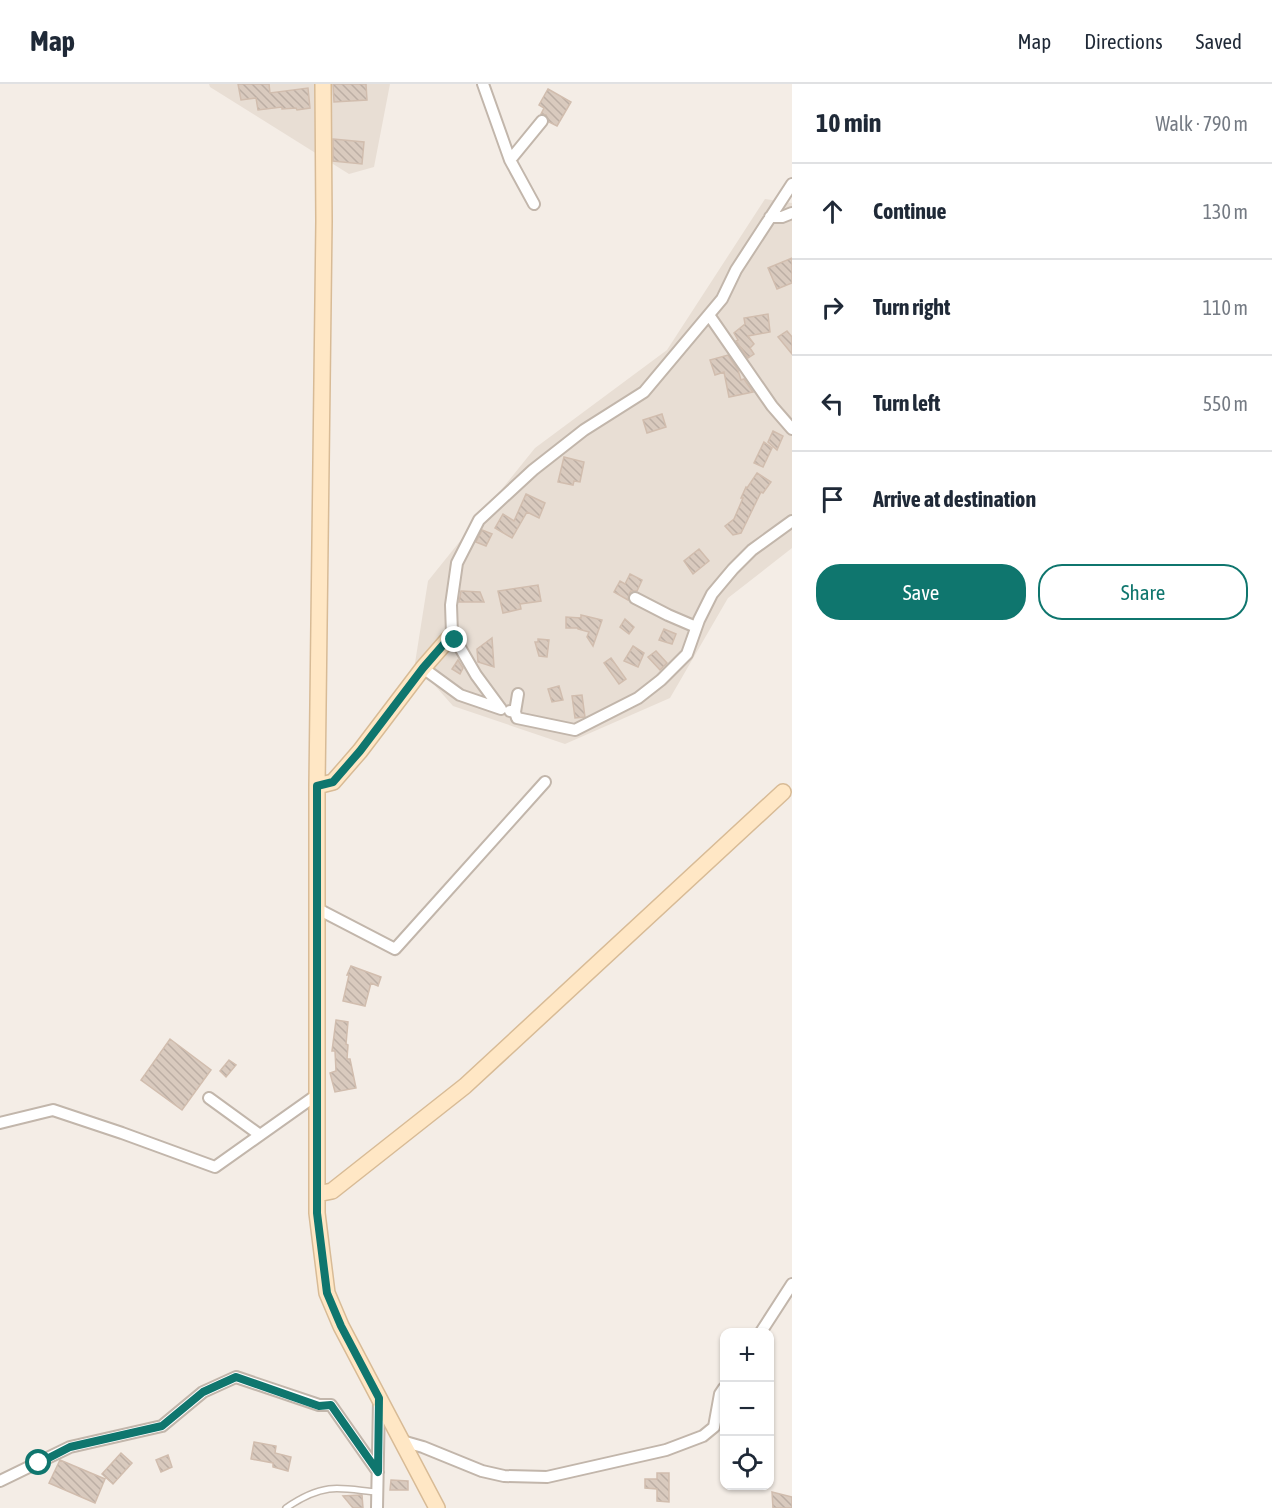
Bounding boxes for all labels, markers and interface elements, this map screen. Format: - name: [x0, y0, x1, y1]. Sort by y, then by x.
- text: Map: [30, 25, 75, 57]
- text: Map: [1017, 29, 1051, 53]
- text: Directions: [1084, 29, 1163, 53]
- text: Saved: [1196, 29, 1242, 53]
- text: 10 min: [816, 108, 881, 138]
- text: Walk · 790 m: [1156, 112, 1248, 135]
- icon: ahead: [816, 195, 849, 228]
- text: Continue: [873, 198, 947, 224]
- text: 130 m: [1203, 200, 1248, 223]
- icon: right: [816, 291, 849, 324]
- text: Turn right: [873, 294, 950, 320]
- text: 110 m: [1203, 296, 1248, 319]
- icon: left: [816, 387, 849, 420]
- text: Turn left: [873, 390, 940, 416]
- text: 550 m: [1203, 392, 1248, 415]
- icon: arrive: [816, 483, 849, 516]
- text: Arrive at destination: [873, 486, 1036, 512]
- button: Save: [816, 564, 1026, 620]
- button: Share: [1038, 564, 1248, 620]
- route end: [441, 626, 467, 652]
- map controls: [720, 1328, 774, 1490]
- button: +: [720, 1328, 774, 1382]
- button: −: [720, 1382, 774, 1436]
- button: locate: [720, 1436, 774, 1490]
- route start: [25, 1449, 51, 1475]

